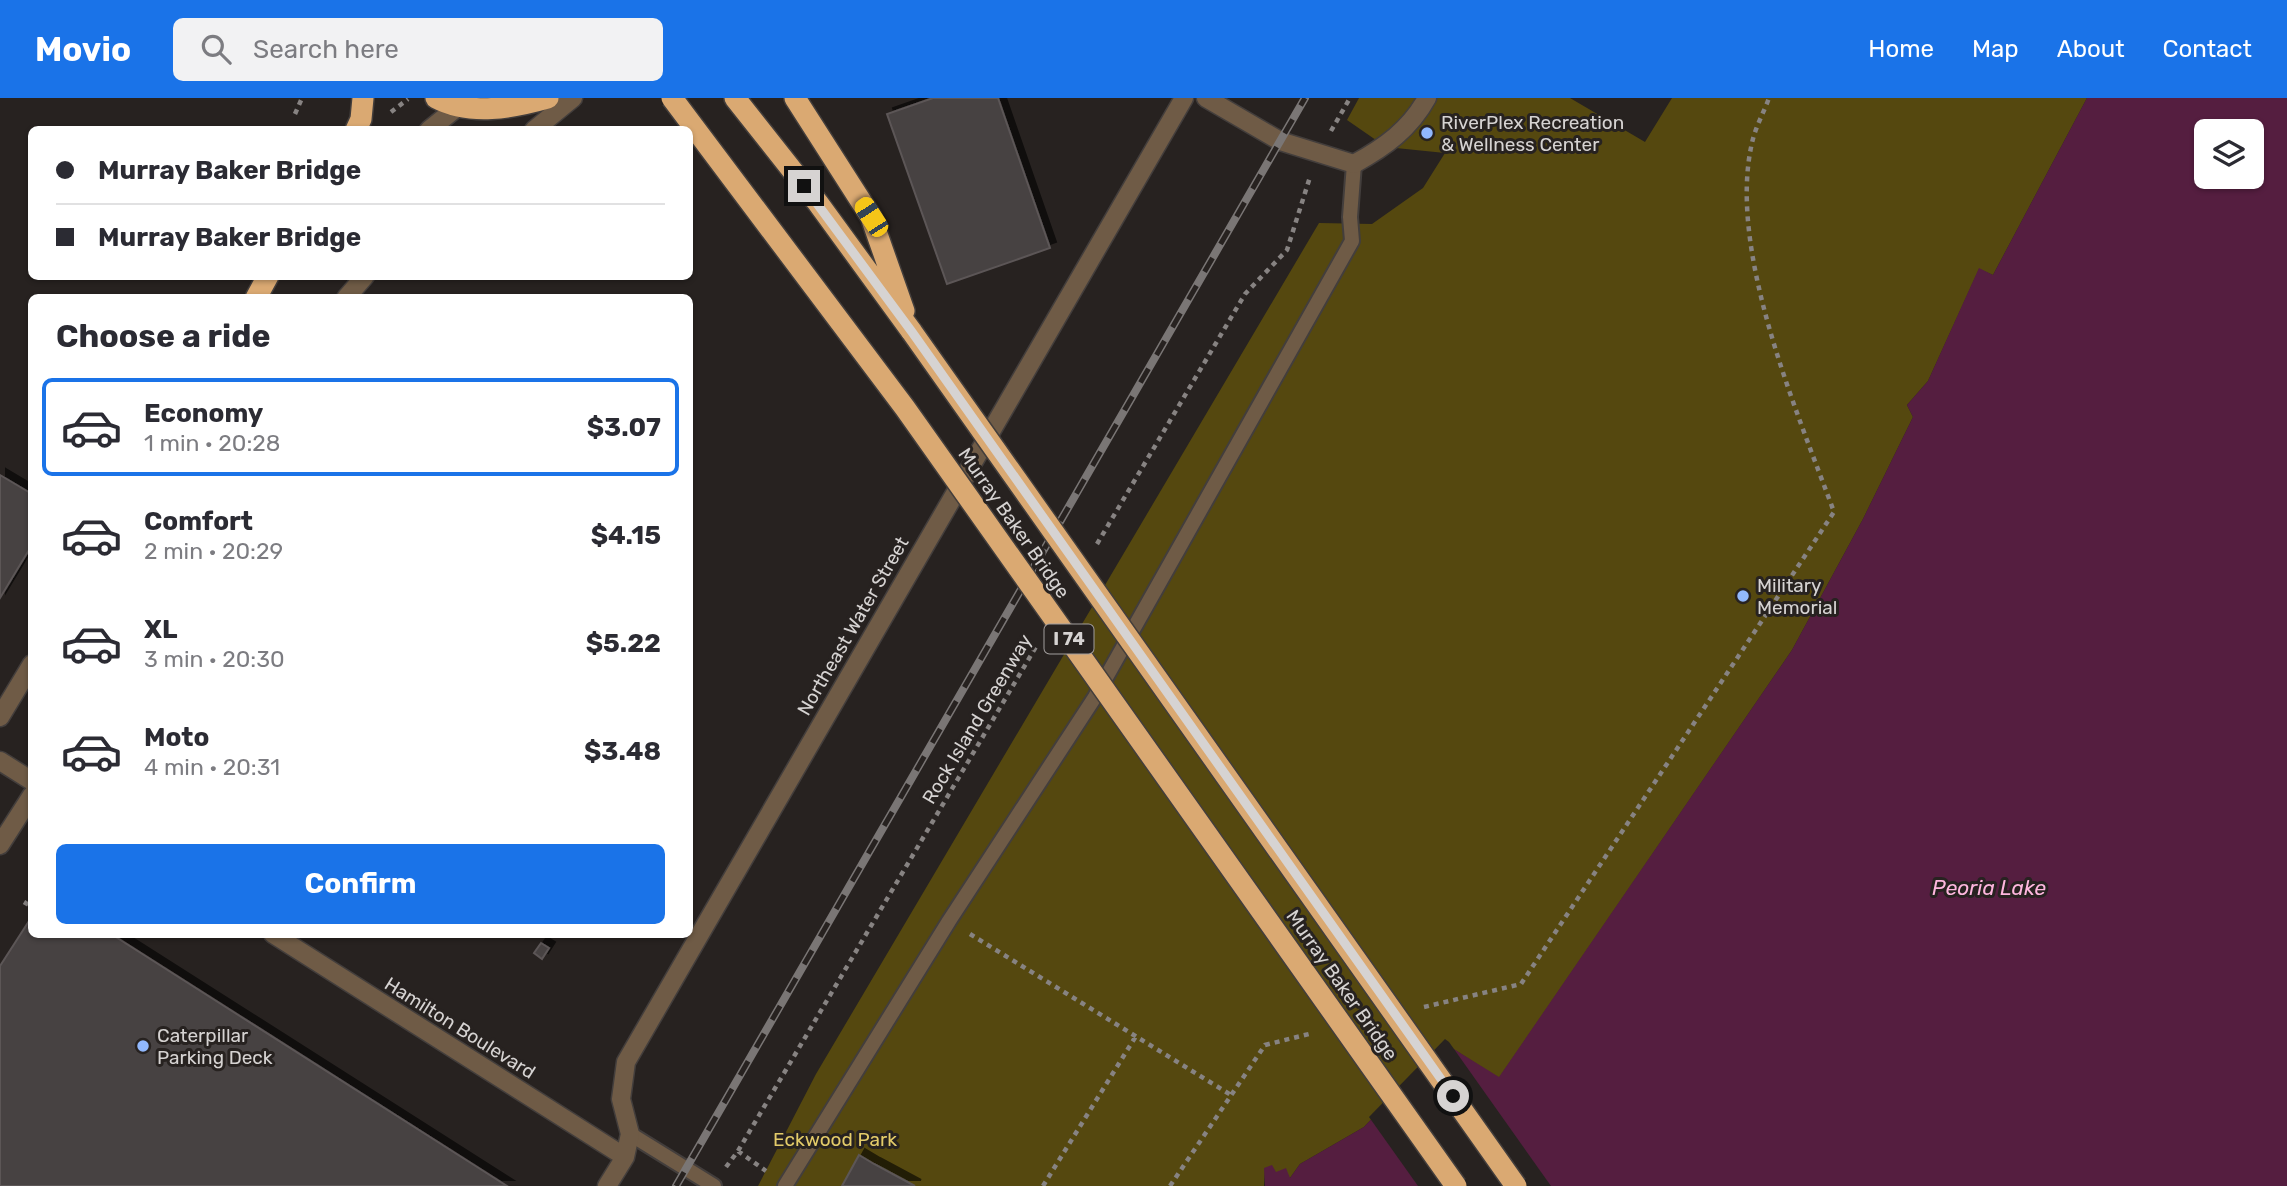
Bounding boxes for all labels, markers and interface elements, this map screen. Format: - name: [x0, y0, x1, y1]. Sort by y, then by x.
- search box: [173, 18, 663, 81]
- text: Movio: [35, 30, 131, 69]
- icon: search: [197, 30, 235, 68]
- text: Search here: [253, 34, 399, 65]
- text: Home: [1868, 35, 1934, 63]
- text: Map: [1972, 35, 2019, 63]
- text: About: [2057, 35, 2125, 63]
- text: Contact: [2163, 35, 2252, 63]
- place label: RiverPlex Recreation & Wellness Center: [1441, 111, 1624, 156]
- map controls: [2194, 119, 2264, 189]
- button: layers: [2194, 119, 2264, 189]
- marker: RiverPlex Recreation & Wellness Center: [1419, 125, 1435, 141]
- text: Murray Baker Bridge: [98, 155, 361, 186]
- route end: [788, 170, 820, 202]
- car: [851, 194, 892, 240]
- text: Murray Baker Bridge: [98, 222, 361, 253]
- text: Choose a ride: [56, 317, 270, 355]
- icon: car: [60, 396, 123, 459]
- text: Economy: [144, 398, 263, 429]
- text: $3.07: [587, 412, 661, 443]
- text: 1 min · 20:28: [144, 429, 280, 457]
- street label: Murray Baker Bridge: [953, 443, 1075, 603]
- icon: car: [60, 504, 123, 567]
- text: Comfort: [144, 506, 253, 537]
- text: $4.15: [591, 520, 661, 551]
- street label: Northeast Water Street: [792, 532, 914, 719]
- text: 2 min · 20:29: [144, 537, 283, 565]
- place label: Military Memorial: [1757, 574, 1837, 619]
- marker: Military Memorial: [1735, 588, 1751, 604]
- icon: car: [60, 612, 123, 675]
- text: XL: [144, 614, 177, 645]
- road number: I 74: [1044, 624, 1094, 654]
- text: $5.22: [586, 628, 661, 659]
- street label: Rock Island Greenway: [917, 630, 1037, 808]
- text: 3 min · 20:30: [144, 645, 285, 673]
- icon: car: [60, 720, 123, 783]
- text: Moto: [144, 722, 209, 753]
- text: $3.48: [584, 736, 661, 767]
- text: 4 min · 20:31: [144, 753, 280, 781]
- button: Confirm: [56, 844, 665, 924]
- water label: Peoria Lake: [1932, 875, 2046, 900]
- street label: Murray Baker Bridge: [1281, 905, 1403, 1065]
- street label: Hamilton Boulevard: [380, 972, 540, 1084]
- place label: Caterpillar Parking Deck: [157, 1024, 273, 1069]
- marker: Caterpillar Parking Deck: [135, 1038, 151, 1054]
- route start: [1437, 1080, 1469, 1112]
- park label: Eckwood Park: [773, 1128, 897, 1151]

